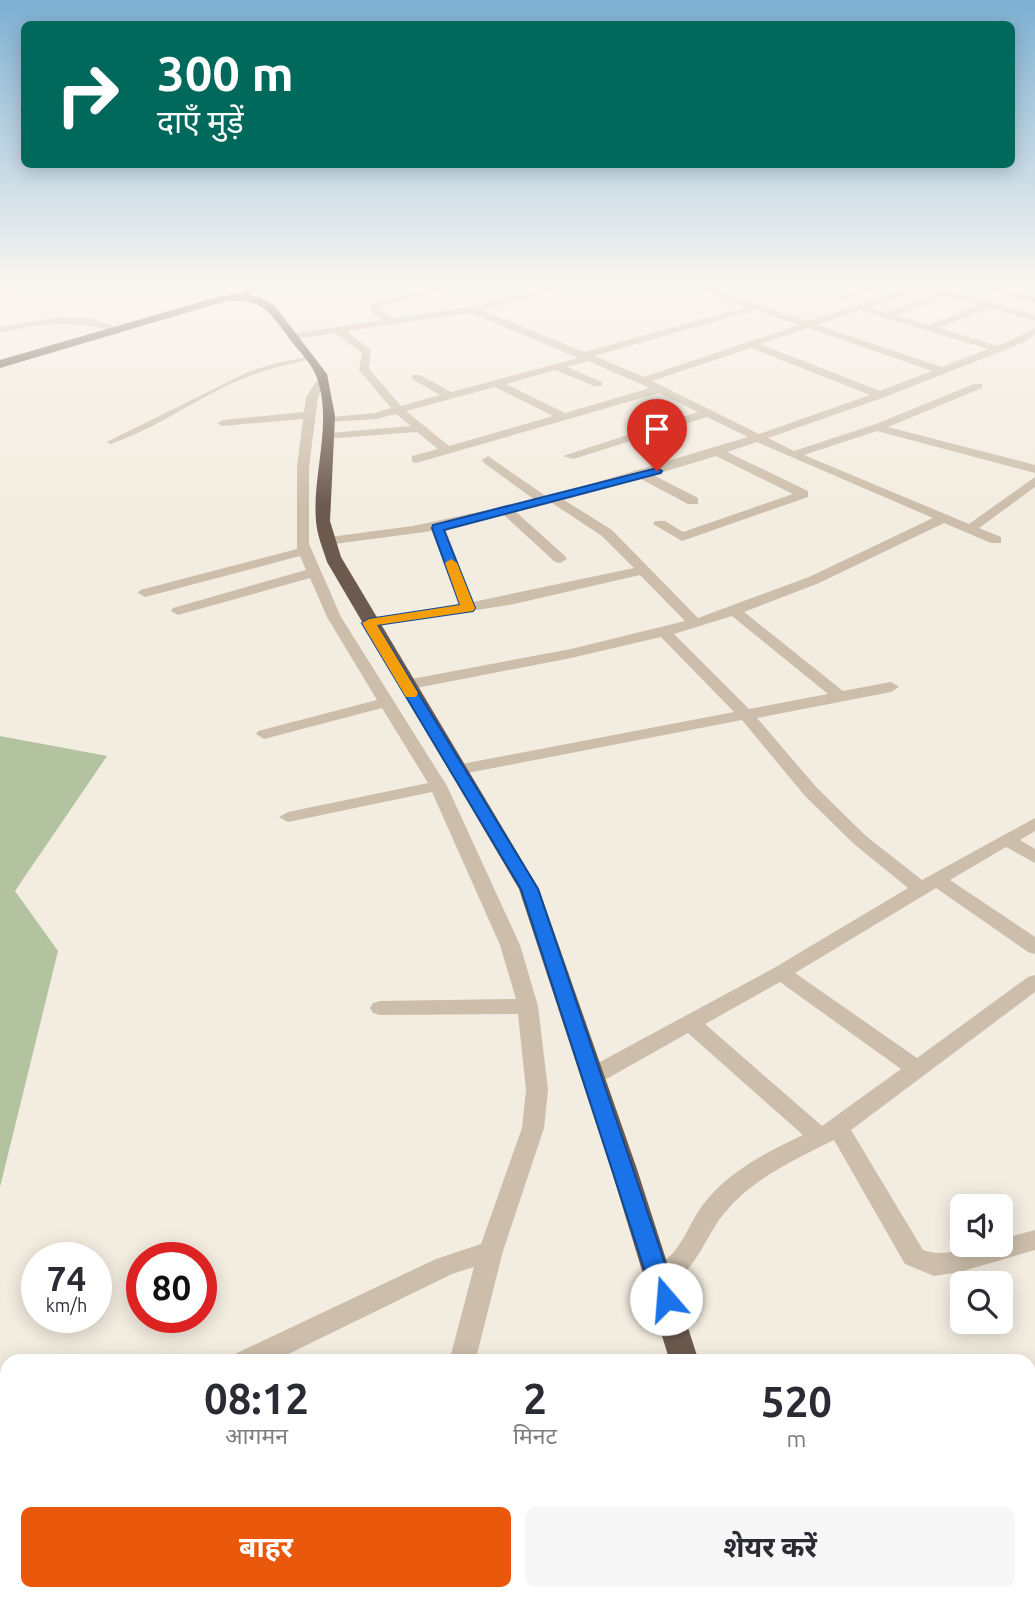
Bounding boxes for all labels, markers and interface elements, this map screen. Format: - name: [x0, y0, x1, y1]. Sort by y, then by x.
- text: 300 m: [157, 45, 294, 100]
- icon: right: [42, 49, 133, 140]
- text: दाएँ मुड़ें: [157, 103, 244, 139]
- pin: [627, 399, 687, 471]
- icon: arrive: [638, 410, 676, 448]
- map controls: [950, 1194, 1013, 1334]
- button: sound: [950, 1194, 1013, 1257]
- speed limit sign: 80: [126, 1242, 217, 1333]
- text: 74: [47, 1258, 86, 1298]
- position arrow: [629, 1262, 703, 1336]
- button: search: [950, 1271, 1013, 1334]
- text: km/h: [46, 1295, 87, 1315]
- text: 08:12: [204, 1375, 309, 1422]
- text: 2: [523, 1375, 547, 1422]
- text: 520: [761, 1378, 832, 1425]
- text: आगमन: [225, 1423, 288, 1448]
- text: मिनट: [513, 1423, 557, 1448]
- text: m: [787, 1426, 806, 1451]
- button: बाहर: [21, 1507, 511, 1587]
- button: शेयर करें: [525, 1507, 1015, 1587]

